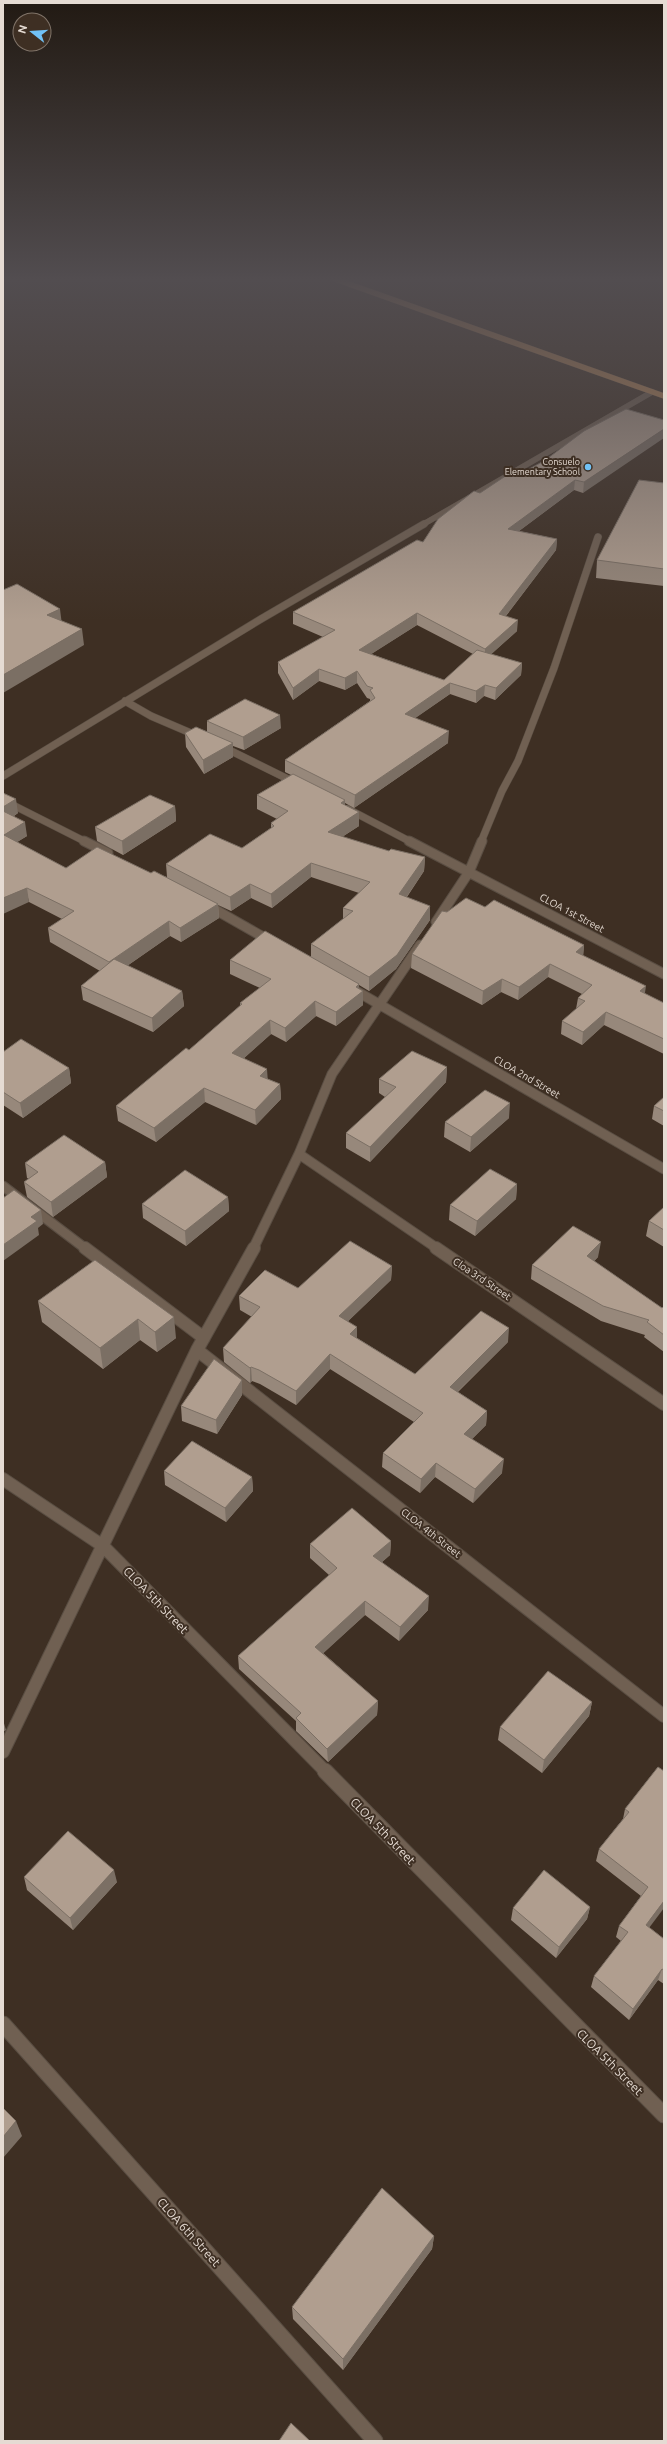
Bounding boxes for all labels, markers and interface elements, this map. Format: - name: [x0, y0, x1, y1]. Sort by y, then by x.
- north arrow: [12, 12, 52, 52]
- text: N: [15, 23, 29, 35]
- place label: Consuelo Elementary School: [505, 457, 581, 477]
- marker: Consuelo Elementary School: [583, 462, 593, 472]
- street label: CLOA 1st Street: [538, 891, 606, 935]
- street label: CLOA 2nd Street: [492, 1054, 562, 1100]
- street label: Cloa 3rd Street: [451, 1256, 513, 1302]
- street label: CLOA 4th Street: [399, 1506, 463, 1560]
- street label: CLOA 5th Street: [121, 1564, 191, 1636]
- street label: CLOA 5th Street: [348, 1795, 418, 1867]
- street label: CLOA 5th Street: [574, 2026, 646, 2098]
- street label: CLOA 6th Street: [155, 2195, 223, 2269]

